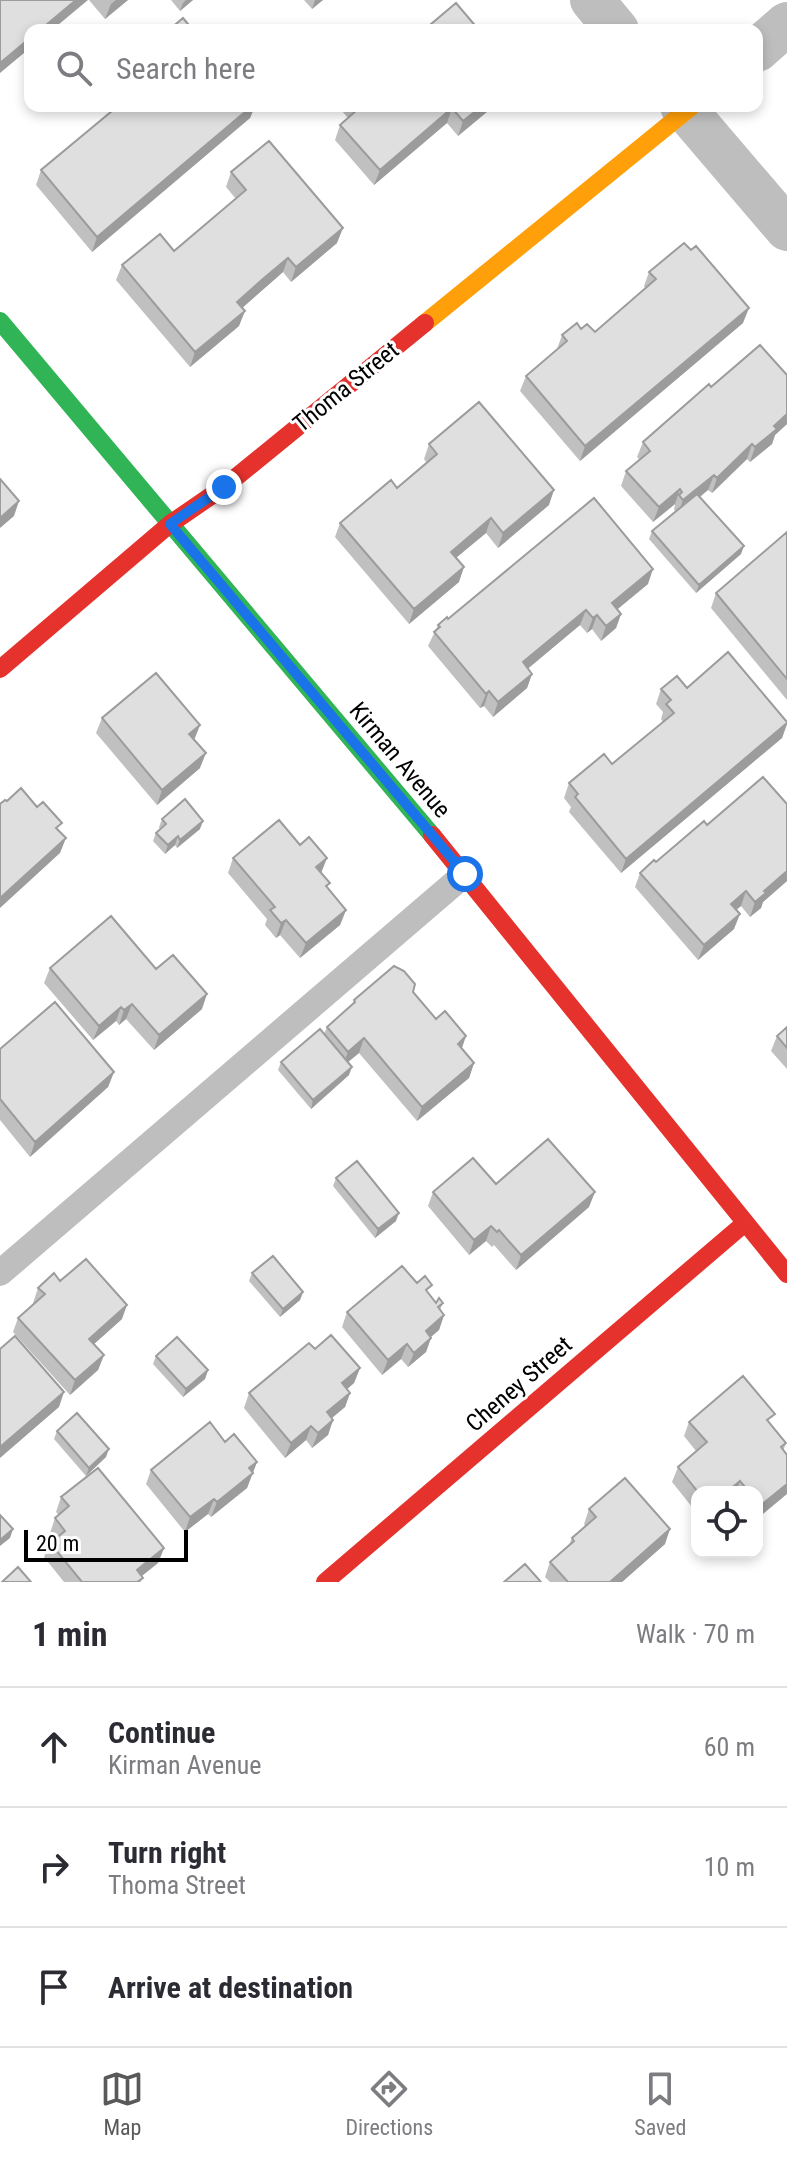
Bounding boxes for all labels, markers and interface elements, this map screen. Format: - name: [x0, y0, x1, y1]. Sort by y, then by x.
- search box: [24, 24, 763, 112]
- icon: search: [52, 46, 96, 90]
- text: Search here: [116, 51, 256, 86]
- street label: Thoma Street: [288, 336, 404, 438]
- route end: [206, 469, 242, 505]
- street label: Kirman Avenue: [344, 697, 456, 823]
- route start: [447, 856, 483, 892]
- street label: Cheney Street: [460, 1330, 578, 1438]
- map controls: [691, 1486, 763, 1558]
- button: locate: [691, 1486, 763, 1558]
- scale bar: [24, 1526, 188, 1562]
- text: 20 m: [36, 1531, 79, 1556]
- text: 1 min: [32, 1614, 108, 1654]
- text: Walk · 70 m: [636, 1619, 755, 1649]
- text: Continue: [108, 1715, 215, 1750]
- icon: ahead: [32, 1725, 76, 1769]
- text: 60 m: [704, 1732, 755, 1762]
- text: Kirman Avenue: [108, 1750, 262, 1780]
- text: Turn right: [108, 1835, 226, 1870]
- icon: right: [32, 1845, 76, 1889]
- text: 10 m: [704, 1852, 755, 1882]
- text: Thoma Street: [108, 1870, 246, 1900]
- icon: arrive: [32, 1965, 76, 2009]
- text: Arrive at destination: [108, 1970, 353, 2005]
- tab: Map: [100, 2067, 144, 2140]
- tab: Directions: [345, 2067, 433, 2140]
- tab: Saved: [634, 2067, 687, 2140]

